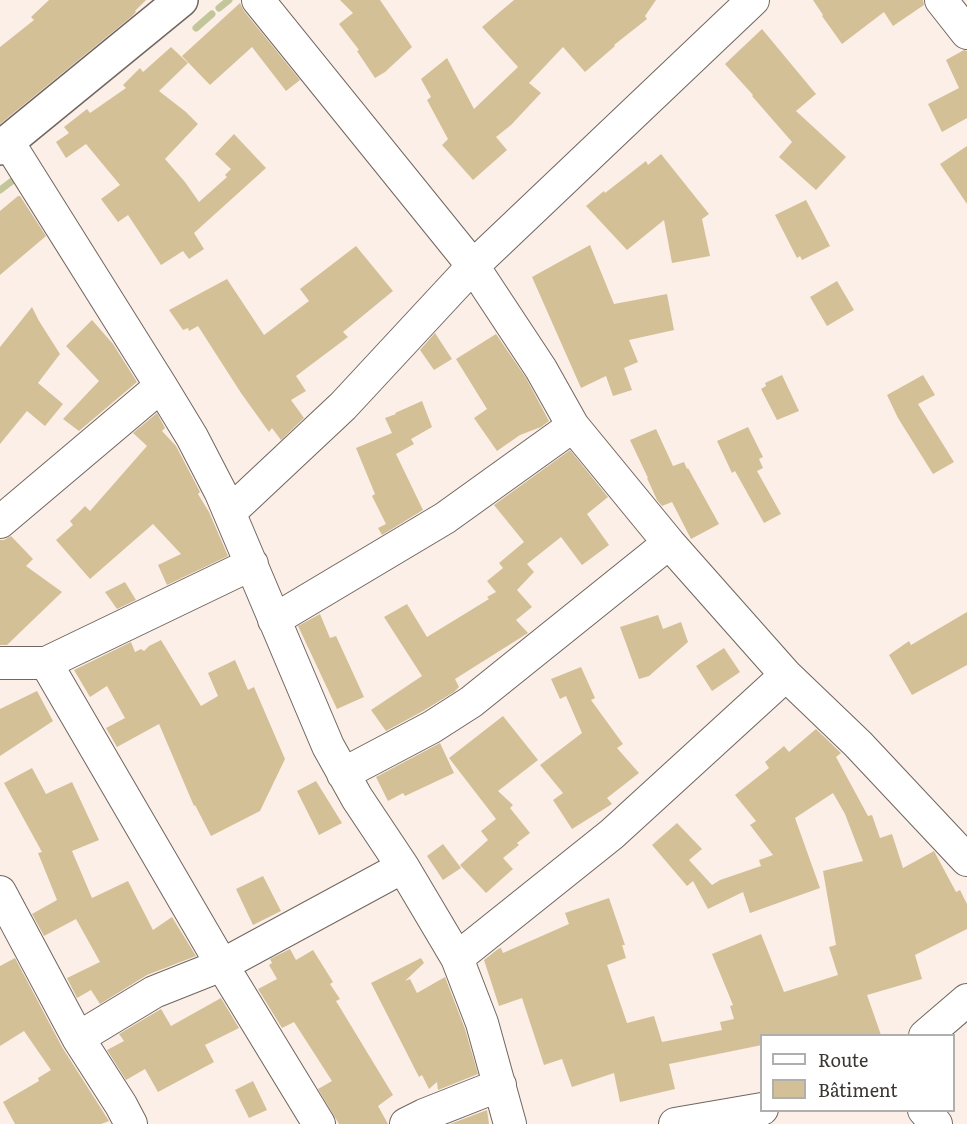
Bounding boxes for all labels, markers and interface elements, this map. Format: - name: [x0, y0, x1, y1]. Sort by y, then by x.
- legend: [760, 1034, 955, 1112]
- text: Route: [818, 1046, 868, 1073]
- text: Bâtiment: [818, 1076, 897, 1103]

